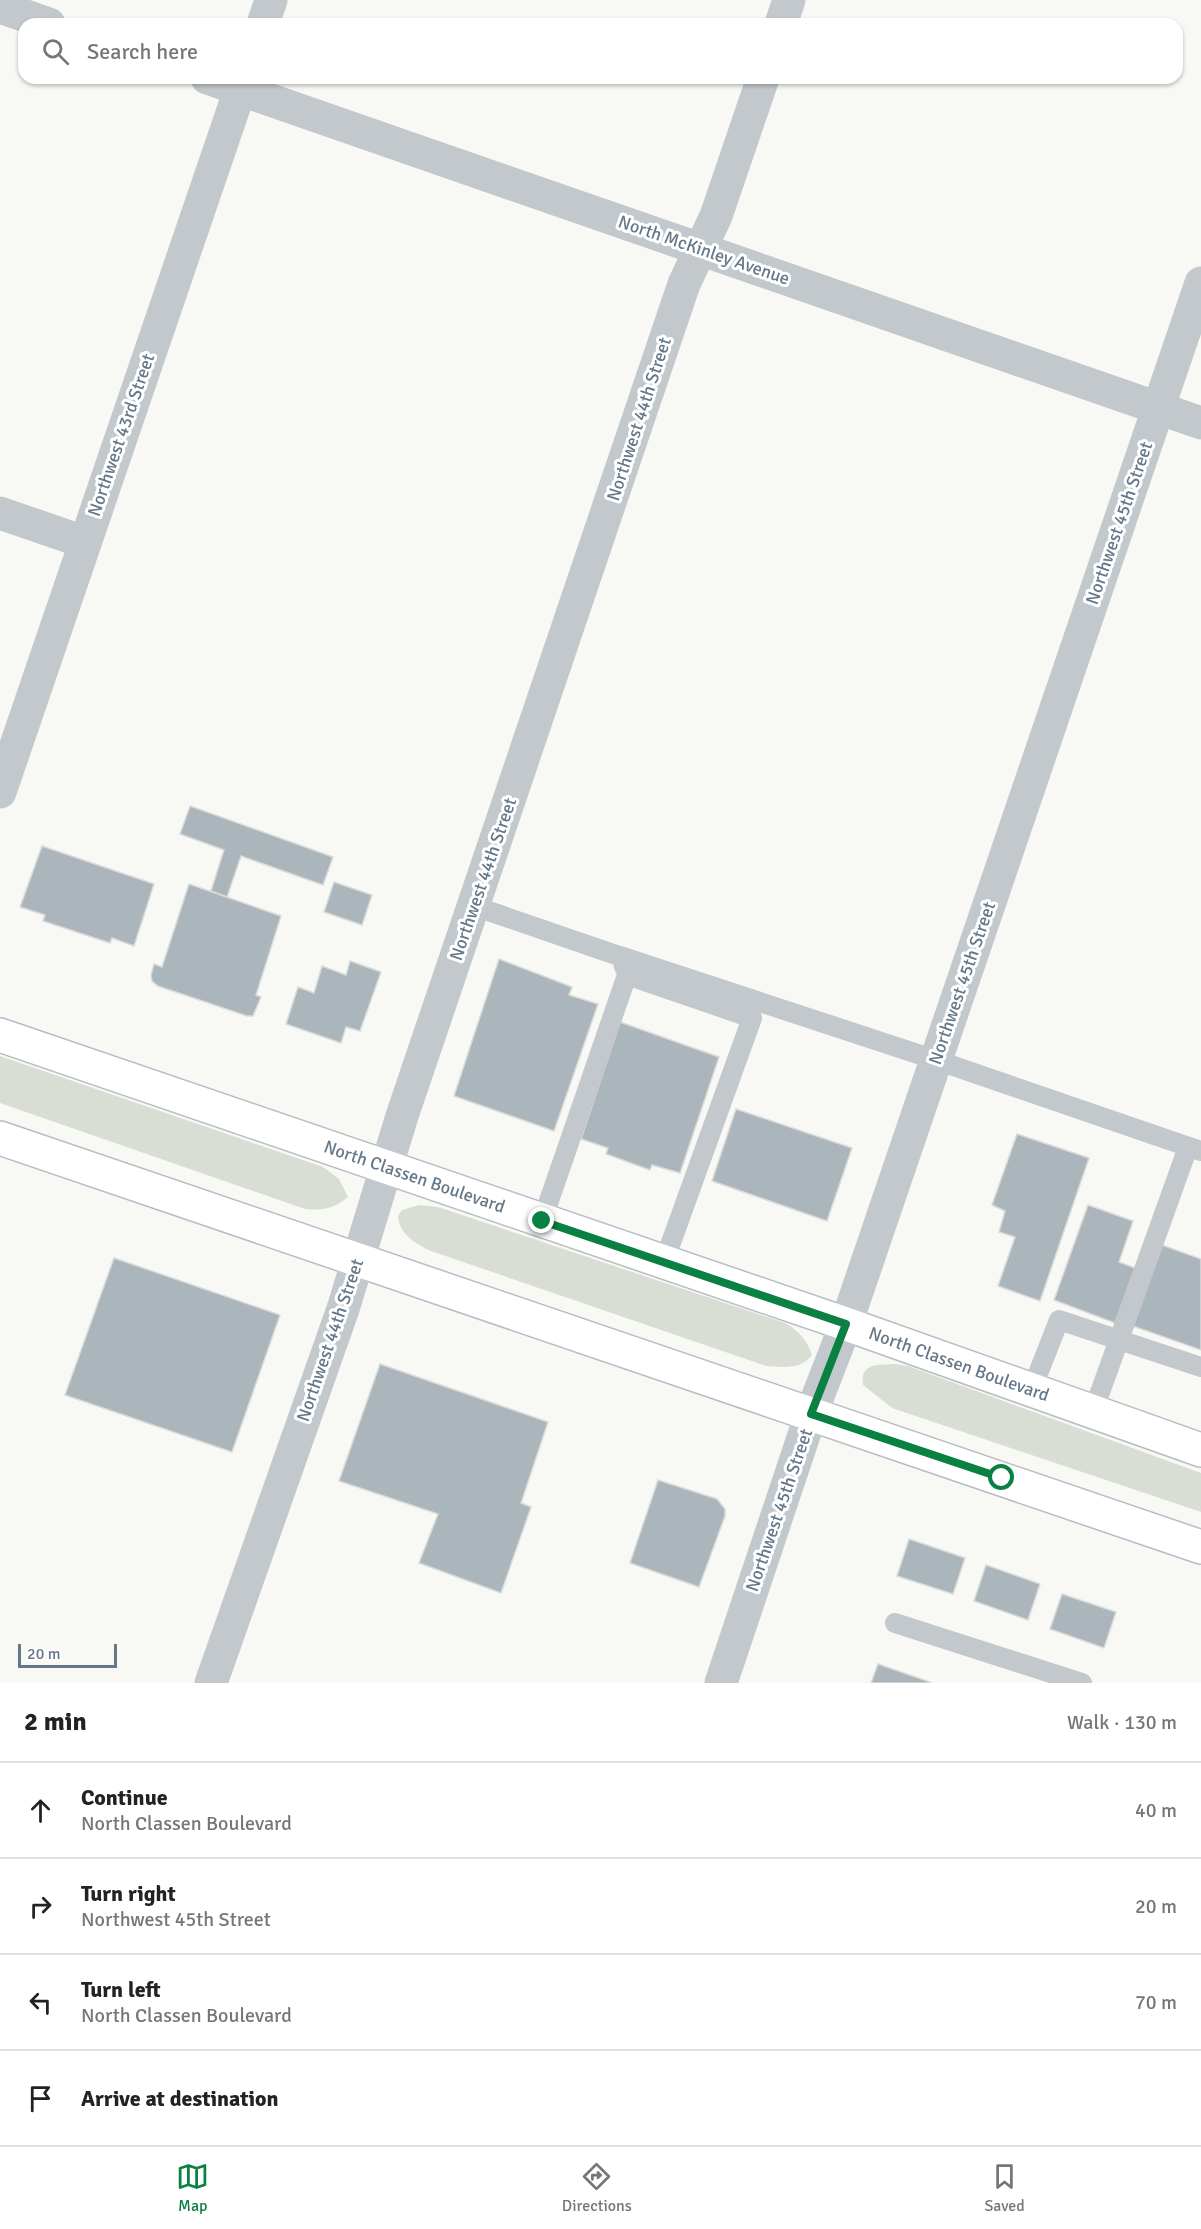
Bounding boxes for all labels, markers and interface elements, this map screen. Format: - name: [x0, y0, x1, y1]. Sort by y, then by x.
- search box: [18, 18, 1183, 84]
- icon: search: [39, 35, 72, 68]
- text: Search here: [87, 38, 198, 65]
- street label: North McKinley Avenue: [615, 210, 793, 290]
- street label: Northwest 44th Street: [602, 334, 676, 504]
- street label: Northwest 43rd Street: [83, 351, 159, 519]
- street label: Northwest 45th Street: [1081, 439, 1157, 607]
- street label: Northwest 44th Street: [445, 795, 521, 963]
- street label: Northwest 45th Street: [924, 899, 1000, 1067]
- street label: North Classen Boulevard: [321, 1135, 508, 1218]
- route end: [528, 1207, 554, 1233]
- street label: Northwest 44th Street: [292, 1256, 368, 1424]
- street label: North Classen Boulevard: [866, 1322, 1052, 1406]
- street label: Northwest 45th Street: [741, 1426, 817, 1594]
- route start: [988, 1464, 1014, 1490]
- scale bar: [18, 1641, 117, 1668]
- text: 20 m: [27, 1644, 61, 1664]
- text: 2 min: [24, 1706, 87, 1738]
- text: Walk · 130 m: [1067, 1710, 1177, 1735]
- text: Continue: [81, 1784, 168, 1811]
- icon: ahead: [24, 1794, 57, 1827]
- text: 40 m: [1135, 1798, 1177, 1823]
- text: North Classen Boulevard: [81, 1811, 292, 1836]
- text: Turn right: [81, 1880, 176, 1907]
- icon: right: [24, 1890, 57, 1923]
- text: 20 m: [1135, 1894, 1177, 1919]
- text: Northwest 45th Street: [81, 1907, 271, 1932]
- text: Turn left: [81, 1976, 161, 2003]
- icon: left: [24, 1986, 57, 2019]
- text: 70 m: [1135, 1990, 1177, 2015]
- text: North Classen Boulevard: [81, 2003, 292, 2028]
- icon: arrive: [24, 2082, 57, 2115]
- text: Arrive at destination: [81, 2085, 278, 2112]
- tab: Map: [176, 2160, 209, 2216]
- tab: Directions: [562, 2160, 632, 2216]
- tab: Saved: [984, 2160, 1025, 2216]

